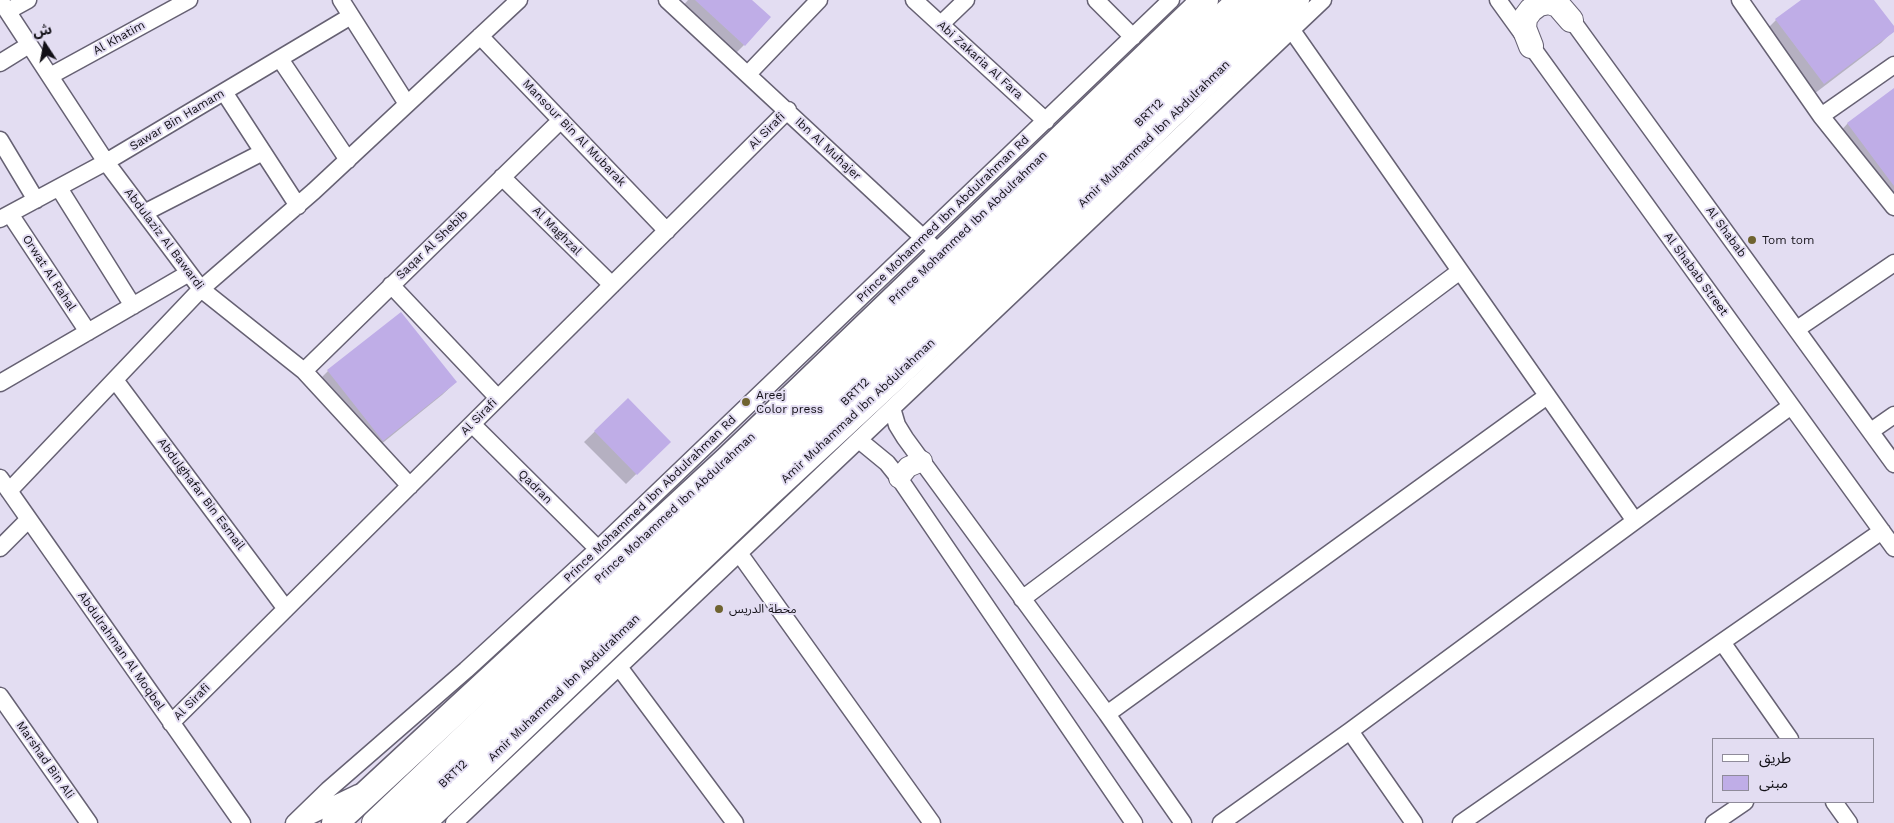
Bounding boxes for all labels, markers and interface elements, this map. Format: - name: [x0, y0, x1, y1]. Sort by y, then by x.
- street label: Al Khatim: [90, 18, 148, 58]
- street label: Abi Zakaria Al Fara: [934, 18, 1026, 102]
- north arrow: [20, 20, 70, 70]
- text: ش: [31, 21, 53, 40]
- street label: Amir Muhammad Ibn Abdulrahman: [1075, 57, 1233, 211]
- street label: Mansour Bin Al Mubarak: [519, 77, 629, 189]
- street label: Sawar Bin Hamam: [127, 86, 227, 154]
- street label: BRT12: [1132, 96, 1166, 130]
- street label: Al Sirafi: [746, 110, 788, 152]
- street label: Ibn Al Muhajer: [792, 115, 864, 183]
- street label: Prince Mohammed Ibn Abdulrahman Rd: [854, 132, 1032, 306]
- street label: Prince Mohammed Ibn Abdulrahman: [886, 148, 1050, 308]
- street label: Abdulaziz Al Bawardi: [121, 185, 207, 293]
- street label: Al Maghzal: [530, 204, 584, 258]
- street label: Al Shabab: [1703, 204, 1749, 260]
- street label: Saqar Al Shebib: [393, 207, 471, 283]
- street label: Al Shabab Street: [1661, 229, 1731, 319]
- street label: Orwat Al Rahal: [19, 232, 79, 314]
- place label: Tom tom: [1762, 233, 1814, 247]
- marker: Tom tom: [1746, 234, 1758, 246]
- street label: Amir Muhammad Ibn Abdulrahman: [778, 336, 938, 486]
- street label: BRT12: [838, 375, 872, 409]
- place label: Areej Color press: [756, 388, 823, 416]
- street label: Al Sirafi: [458, 396, 500, 438]
- marker: Areej Color press: [740, 396, 752, 408]
- street label: Prince Mohammed Ibn Abdulrahman Rd: [561, 412, 739, 586]
- street label: Prince Mohammed Ibn Abdulrahman: [592, 430, 758, 586]
- street label: Abdulghafar Bin Esmail: [154, 435, 248, 553]
- street label: Qadran: [515, 467, 555, 507]
- street label: Abdulrahman Al Moqbel: [75, 589, 167, 713]
- place label: محطة الدريس: [729, 602, 797, 616]
- marker: محطة الدريس: [713, 603, 725, 615]
- street label: Amir Muhammad Ibn Abdulrahman: [485, 611, 643, 765]
- street label: Al Sirafi: [171, 681, 213, 723]
- street label: Marshad Bin Ali: [13, 719, 77, 801]
- legend: [1712, 738, 1874, 803]
- text: طريق: [1759, 749, 1791, 767]
- street label: BRT12: [436, 757, 470, 791]
- text: مبنى: [1759, 774, 1788, 792]

